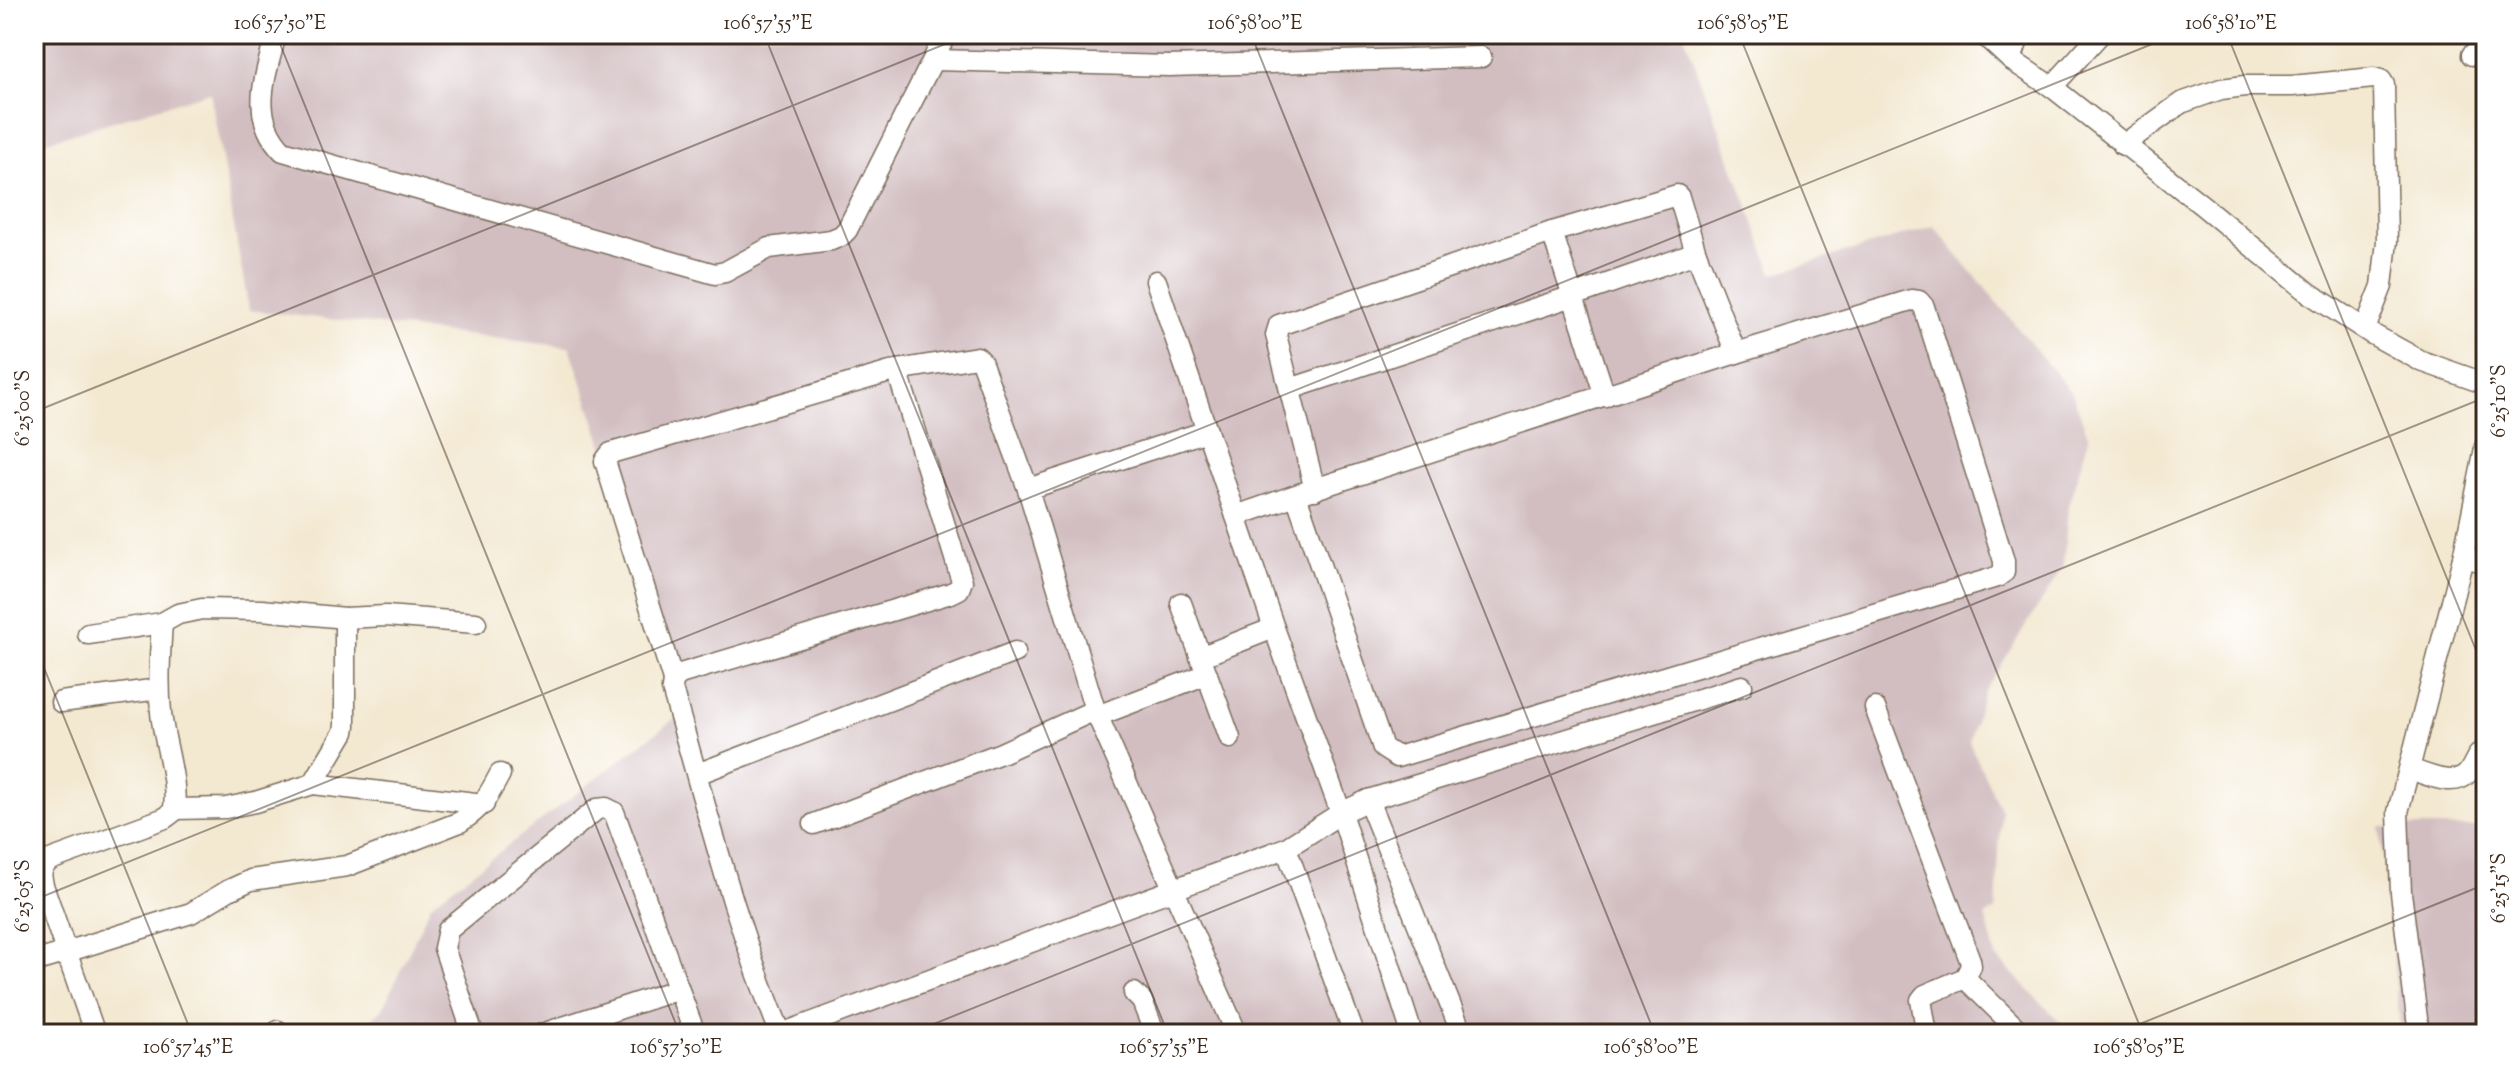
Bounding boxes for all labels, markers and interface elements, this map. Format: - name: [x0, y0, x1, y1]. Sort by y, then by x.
- text: 106°57'50"E: [234, 10, 326, 39]
- text: 106°57'55"E: [724, 10, 812, 39]
- text: 106°58'00"E: [1208, 10, 1302, 39]
- text: 106°58'05"E: [1697, 10, 1789, 39]
- text: 106°58'10"E: [2185, 10, 2277, 39]
- text: 6°25'10"S: [2486, 364, 2515, 438]
- text: 6°25'00"S: [10, 370, 39, 446]
- text: 6°25'15"S: [2486, 853, 2515, 923]
- text: 6°25'05"S: [10, 859, 39, 933]
- text: 106°57'45"E: [143, 1034, 233, 1063]
- text: 106°57'50"E: [630, 1034, 722, 1063]
- text: 106°57'55"E: [1120, 1034, 1208, 1063]
- text: 106°58'00"E: [1604, 1034, 1698, 1063]
- text: 106°58'05"E: [2093, 1034, 2185, 1063]

